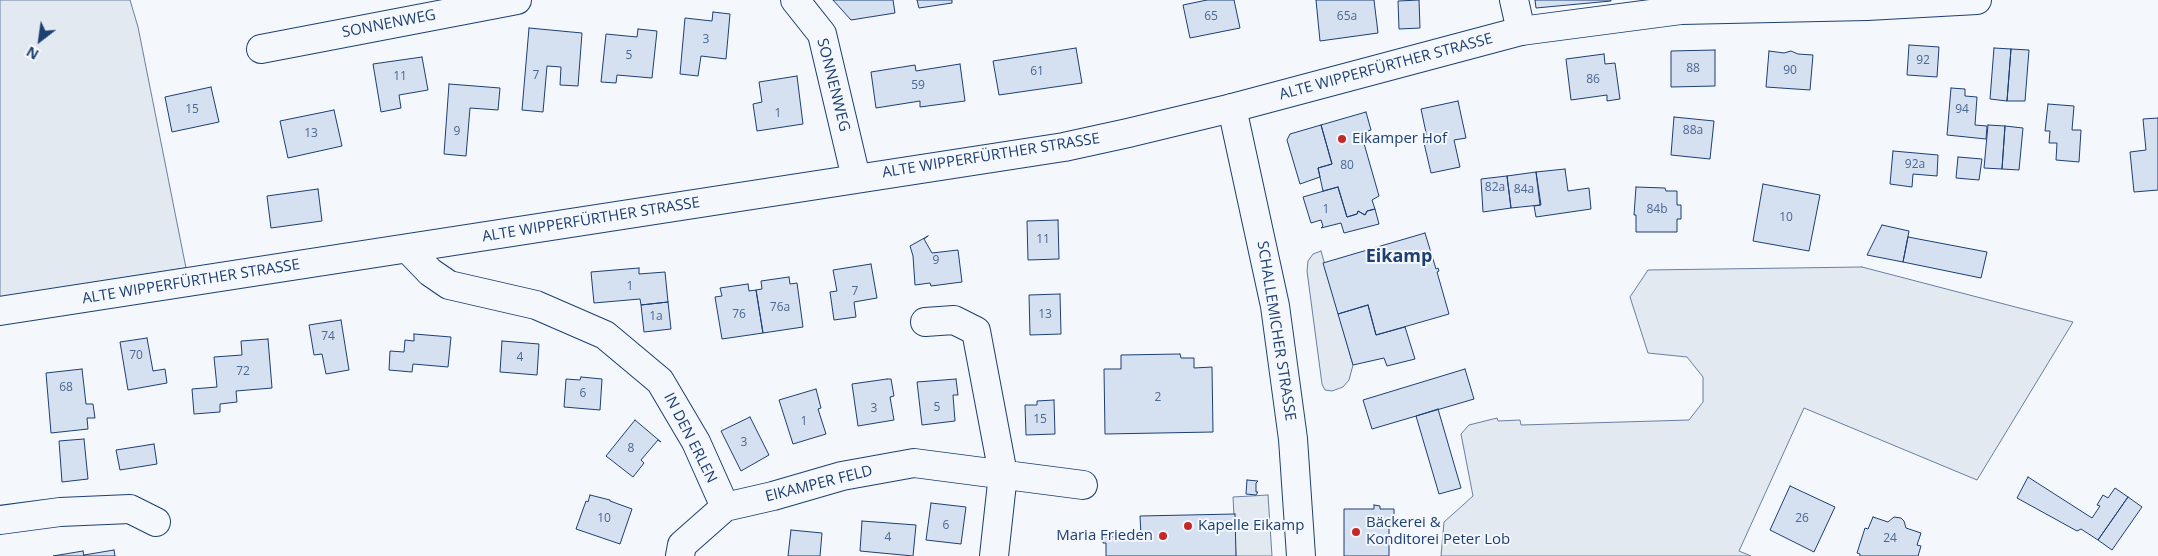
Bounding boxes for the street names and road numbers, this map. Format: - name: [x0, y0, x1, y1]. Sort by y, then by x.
- street label: SONNENWEG: [341, 6, 437, 42]
- street label: ALTE WIPPERFÜRTHER STRASSE: [1277, 30, 1495, 104]
- street label: SONNENWEG: [813, 37, 853, 133]
- street label: ALTE WIPPERFÜRTHER STRASSE: [881, 130, 1101, 182]
- street label: ALTE WIPPERFÜRTHER STRASSE: [481, 194, 701, 246]
- street label: SCHALLEMICHER STRASSE: [1253, 240, 1299, 422]
- street label: ALTE WIPPERFÜRTHER STRASSE: [81, 256, 301, 308]
- street label: IN DEN ERLEN: [660, 390, 720, 486]
- street label: EIKAMPER FELD: [763, 462, 875, 506]

